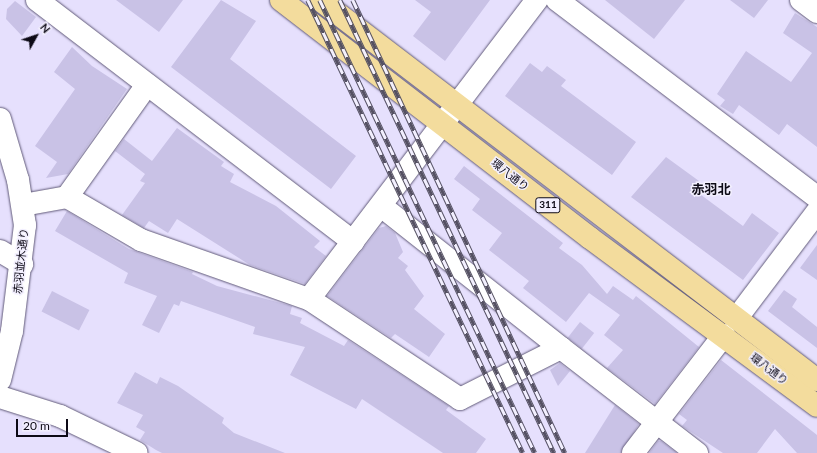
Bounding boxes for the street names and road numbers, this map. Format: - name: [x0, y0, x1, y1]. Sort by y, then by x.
- street label: 環八通り: [489, 156, 531, 194]
- road number: 311: [535, 197, 561, 213]
- street label: 赤羽並木通り: [11, 227, 31, 295]
- street label: 環八通り: [747, 350, 791, 388]

